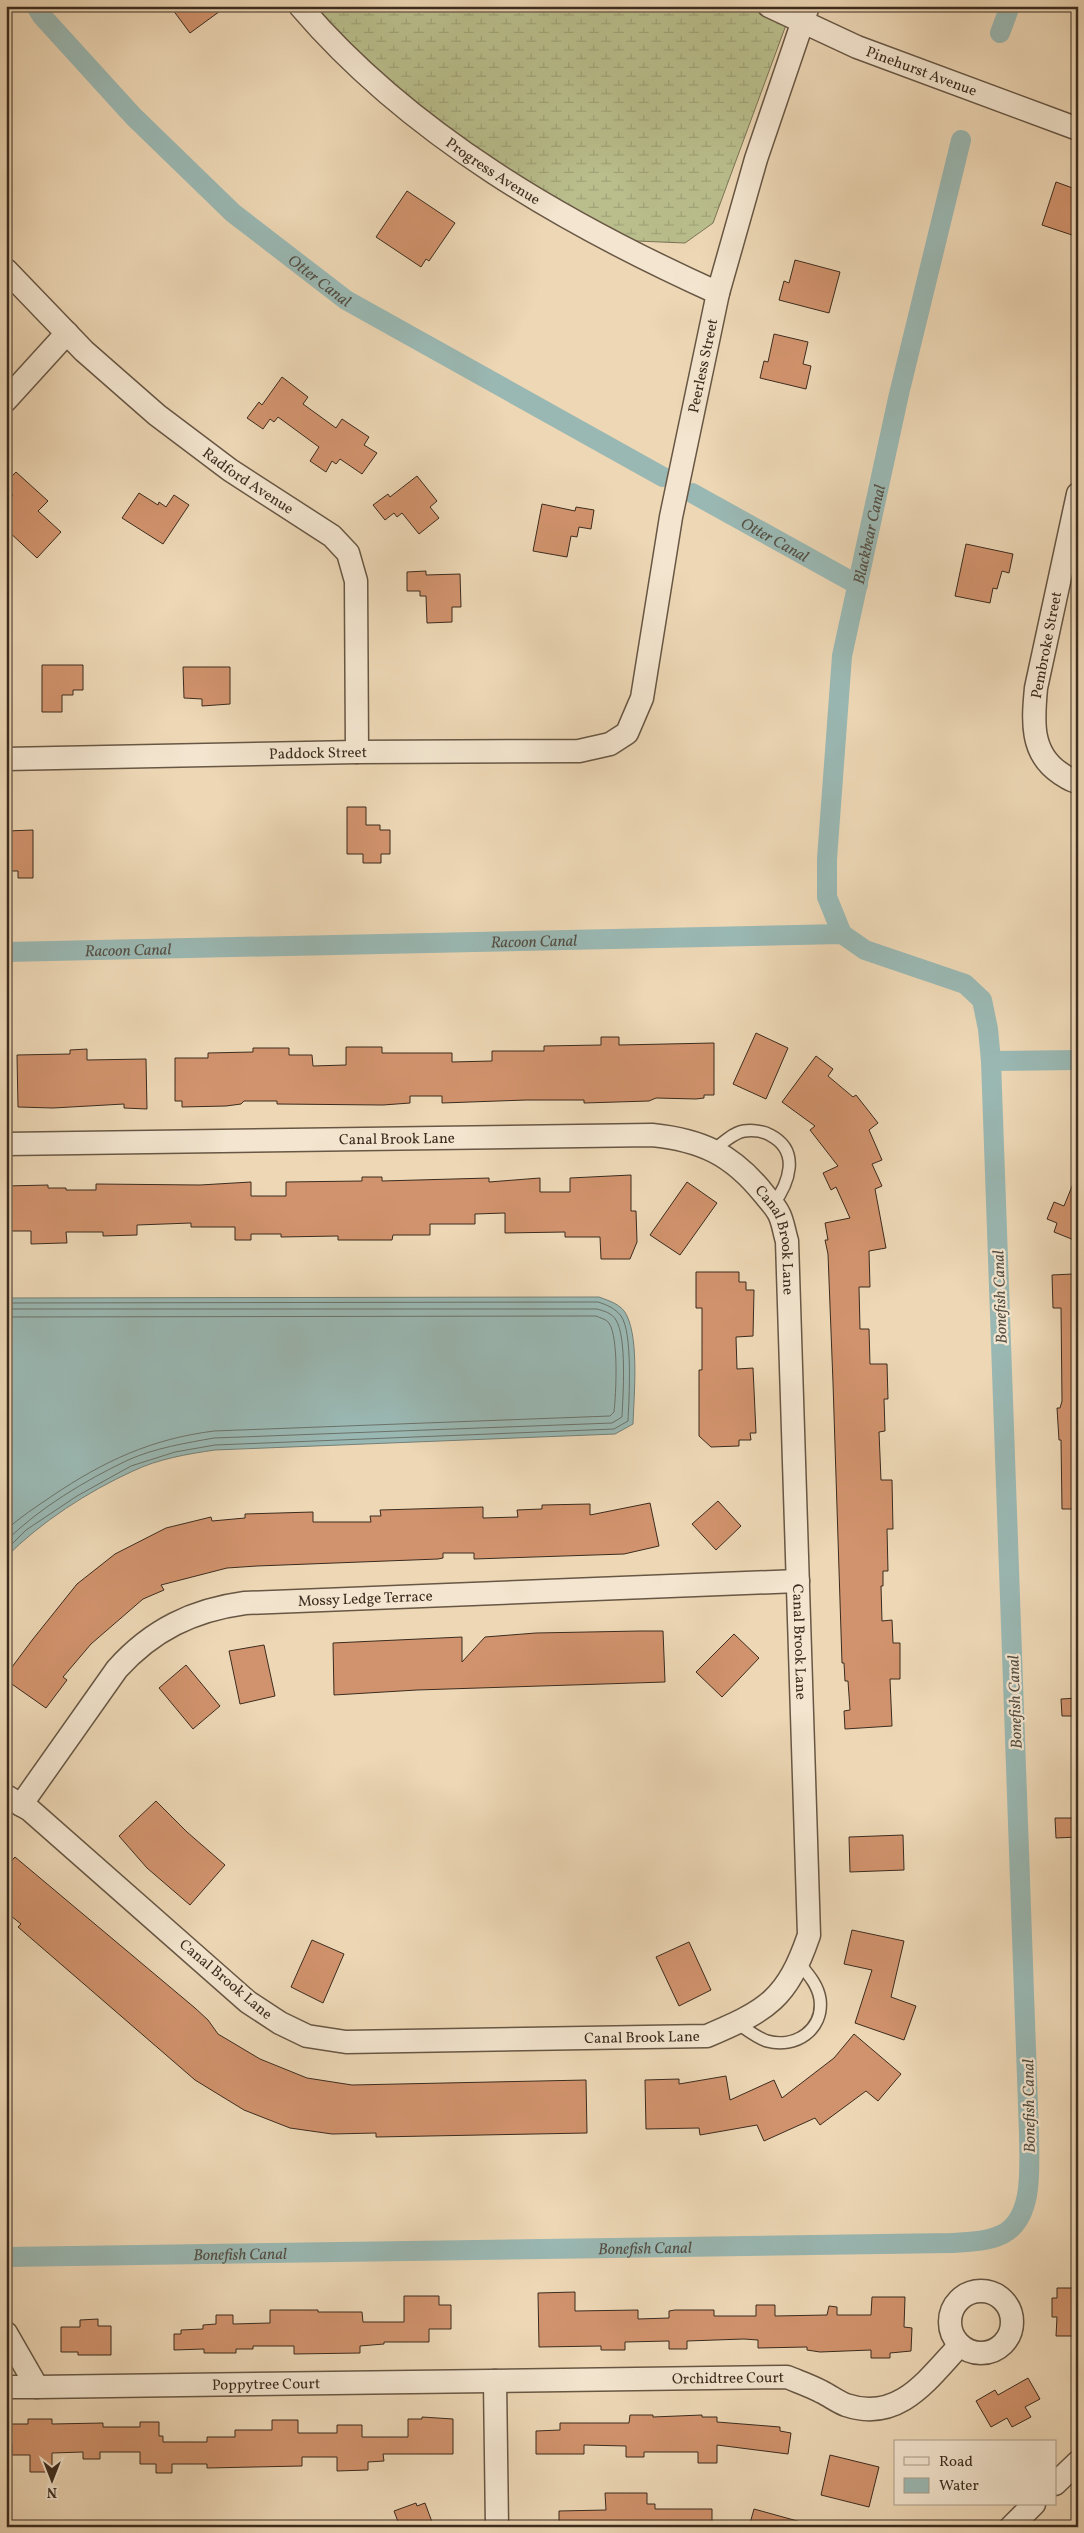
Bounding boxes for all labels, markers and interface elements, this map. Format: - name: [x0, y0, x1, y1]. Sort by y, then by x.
- street label: Pinehurst Avenue: [863, 42, 980, 103]
- street label: Progress Avenue: [441, 134, 543, 211]
- water label: Otter Canal: [283, 250, 354, 314]
- street label: Peerless Street: [684, 317, 724, 415]
- street label: Radford Avenue: [197, 444, 297, 520]
- water label: Blackbear Canal: [849, 483, 892, 587]
- water label: Otter Canal: [736, 513, 812, 568]
- street label: Pembroke Street: [1027, 590, 1068, 701]
- street label: Paddock Street: [269, 743, 367, 766]
- water label: Racoon Canal: [490, 931, 578, 955]
- water label: Racoon Canal: [84, 939, 172, 963]
- street label: Canal Brook Lane: [339, 1129, 455, 1151]
- street label: Canal Brook Lane: [749, 1181, 798, 1295]
- water label: Bonefish Canal: [988, 1250, 1014, 1344]
- street label: Canal Brook Lane: [786, 1583, 811, 1700]
- street label: Mossy Ledge Terrace: [297, 1587, 433, 1613]
- water label: Bonefish Canal: [1003, 1655, 1029, 1749]
- street label: Canal Brook Lane: [174, 1935, 276, 2025]
- street label: Canal Brook Lane: [584, 2027, 700, 2050]
- water label: Bonefish Canal: [1018, 2059, 1042, 2153]
- water label: Bonefish Canal: [598, 2238, 692, 2261]
- water label: Bonefish Canal: [193, 2244, 287, 2267]
- street label: Orchidtree Court: [672, 2368, 784, 2391]
- street label: Poppytree Court: [212, 2374, 320, 2397]
- legend: [894, 2440, 1056, 2506]
- text: Road: [939, 2452, 973, 2473]
- north arrow: [28, 2456, 78, 2506]
- text: Water: [939, 2476, 979, 2497]
- text: N: [47, 2482, 57, 2501]

